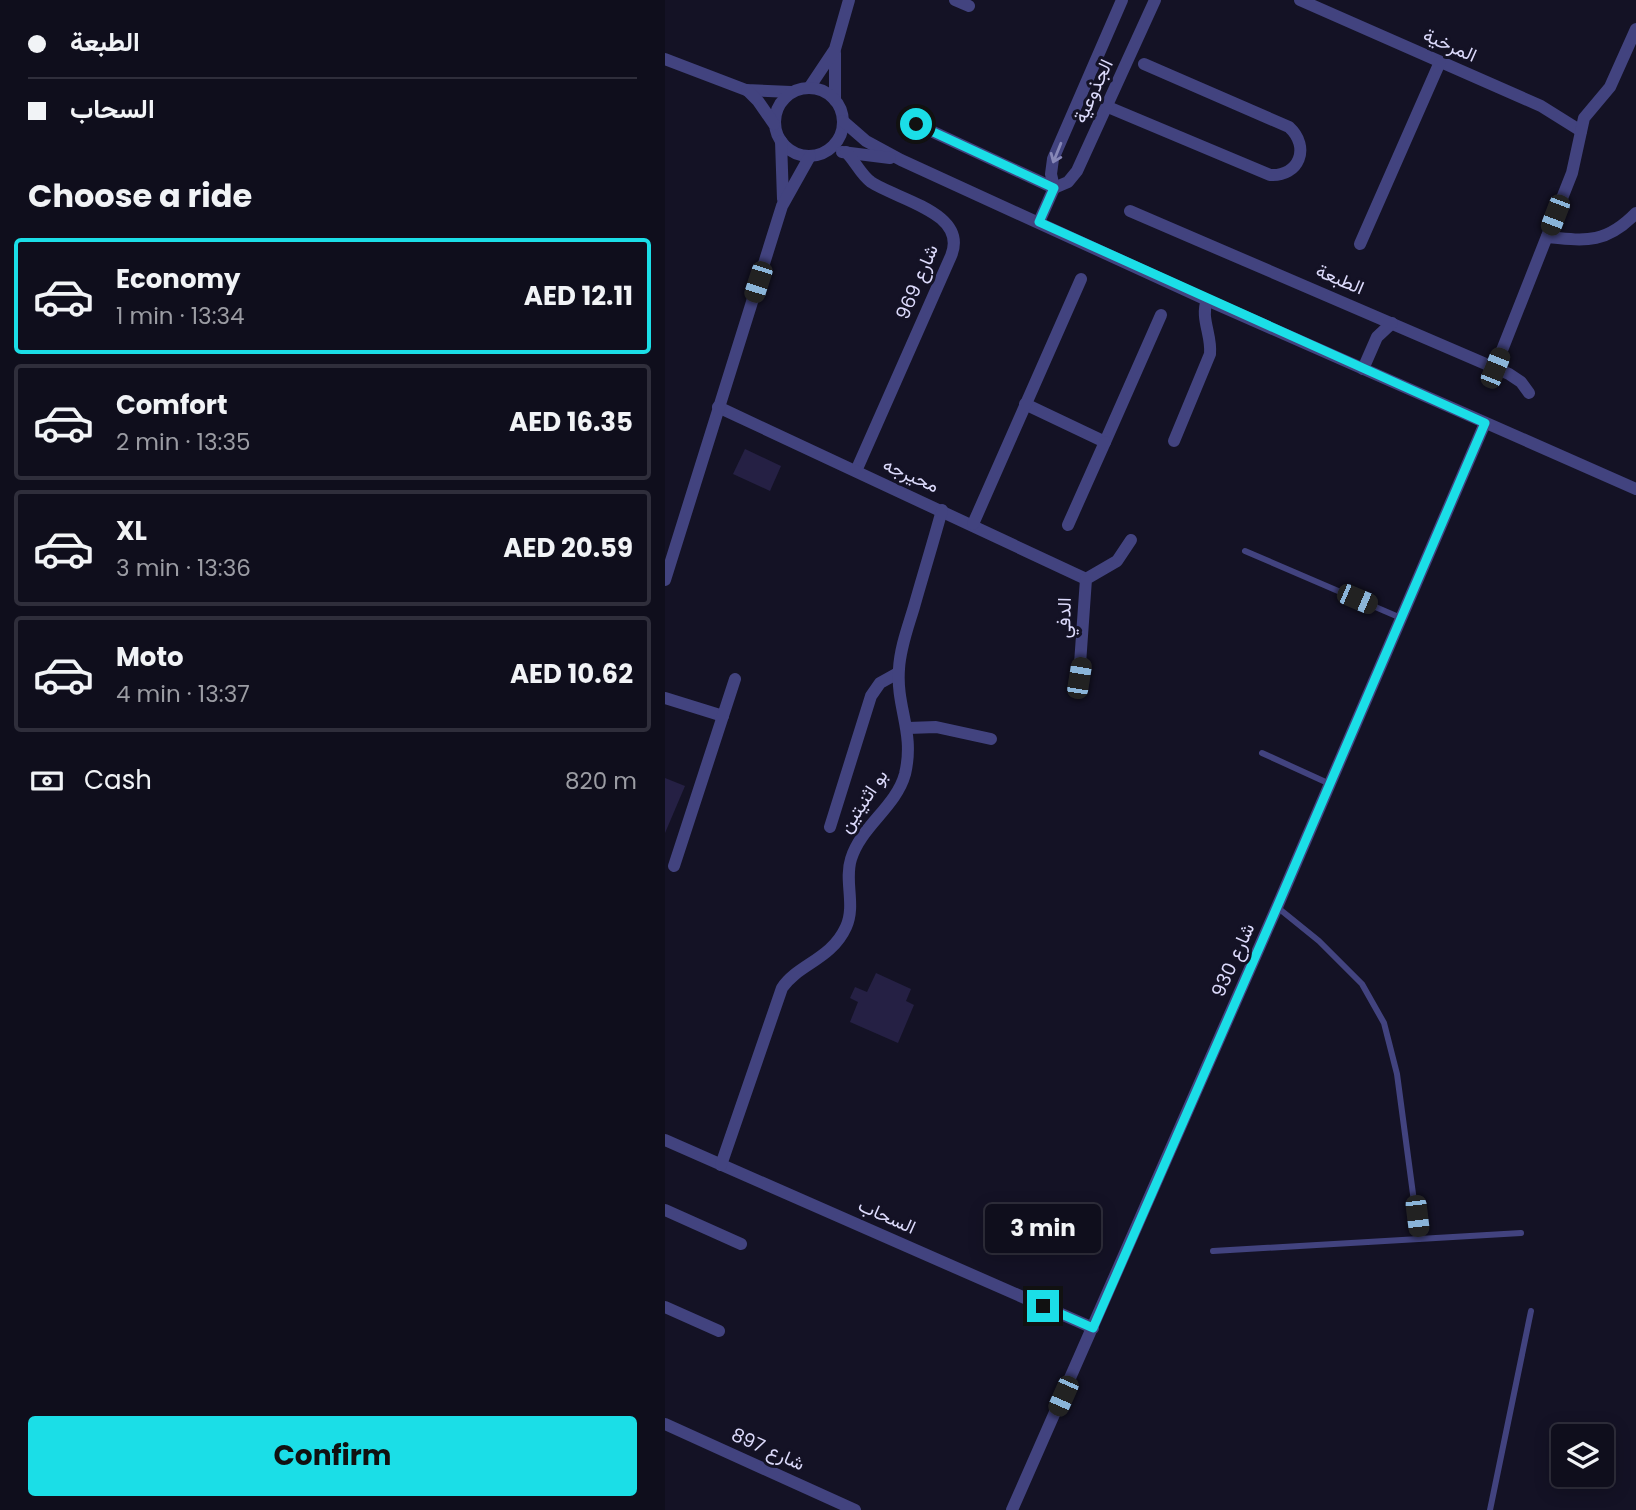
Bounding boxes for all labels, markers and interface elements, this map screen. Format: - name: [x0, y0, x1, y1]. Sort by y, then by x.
- street label: المرخية: [1419, 21, 1481, 69]
- text: الطبعة: [70, 24, 140, 60]
- street label: الجذوعية: [1066, 54, 1120, 128]
- text: السحاب: [70, 91, 155, 127]
- route start: [900, 108, 932, 140]
- one-way arrow: [1049, 141, 1062, 163]
- text: Choose a ride: [28, 173, 252, 218]
- car: [1538, 192, 1573, 238]
- street label: شارع 969: [889, 240, 945, 324]
- street label: الطبعة: [1312, 257, 1368, 301]
- car: [742, 259, 775, 305]
- text: Economy: [116, 261, 240, 297]
- icon: car: [32, 265, 95, 328]
- text: AED 12.11: [524, 278, 633, 314]
- text: 1 min · 13:34: [116, 300, 245, 332]
- car: [1478, 345, 1513, 391]
- text: Comfort: [116, 387, 228, 423]
- icon: car: [32, 391, 95, 454]
- text: AED 16.35: [509, 404, 633, 440]
- text: 2 min · 13:35: [116, 426, 250, 458]
- street label: محيرجه: [879, 451, 943, 499]
- text: XL: [116, 513, 147, 549]
- icon: car: [32, 517, 95, 580]
- text: AED 20.59: [503, 530, 633, 566]
- text: 3 min · 13:36: [116, 552, 251, 584]
- car: [1334, 581, 1381, 617]
- street label: الدفي: [1050, 597, 1080, 639]
- text: Moto: [116, 639, 184, 675]
- icon: car: [32, 643, 95, 706]
- text: AED 10.62: [510, 656, 633, 692]
- car: [1066, 656, 1093, 700]
- text: 4 min · 13:37: [116, 678, 250, 710]
- icon: cash: [28, 762, 66, 800]
- text: Cash: [84, 762, 152, 798]
- street label: بو اثنيتين: [832, 764, 894, 838]
- text: 820 m: [565, 765, 637, 797]
- street label: شارع 930: [1205, 919, 1261, 1001]
- street label: السحاب: [854, 1191, 920, 1241]
- car: [1405, 1194, 1430, 1238]
- callout: 3 min: [985, 1204, 1101, 1254]
- text: 3 min: [1010, 1212, 1076, 1244]
- route end: [1027, 1290, 1059, 1322]
- car: [1045, 1373, 1082, 1419]
- button: Confirm: [28, 1416, 637, 1496]
- street label: شارع 897: [727, 1421, 809, 1477]
- map controls: [1551, 1424, 1614, 1487]
- button: layers: [1551, 1424, 1614, 1487]

